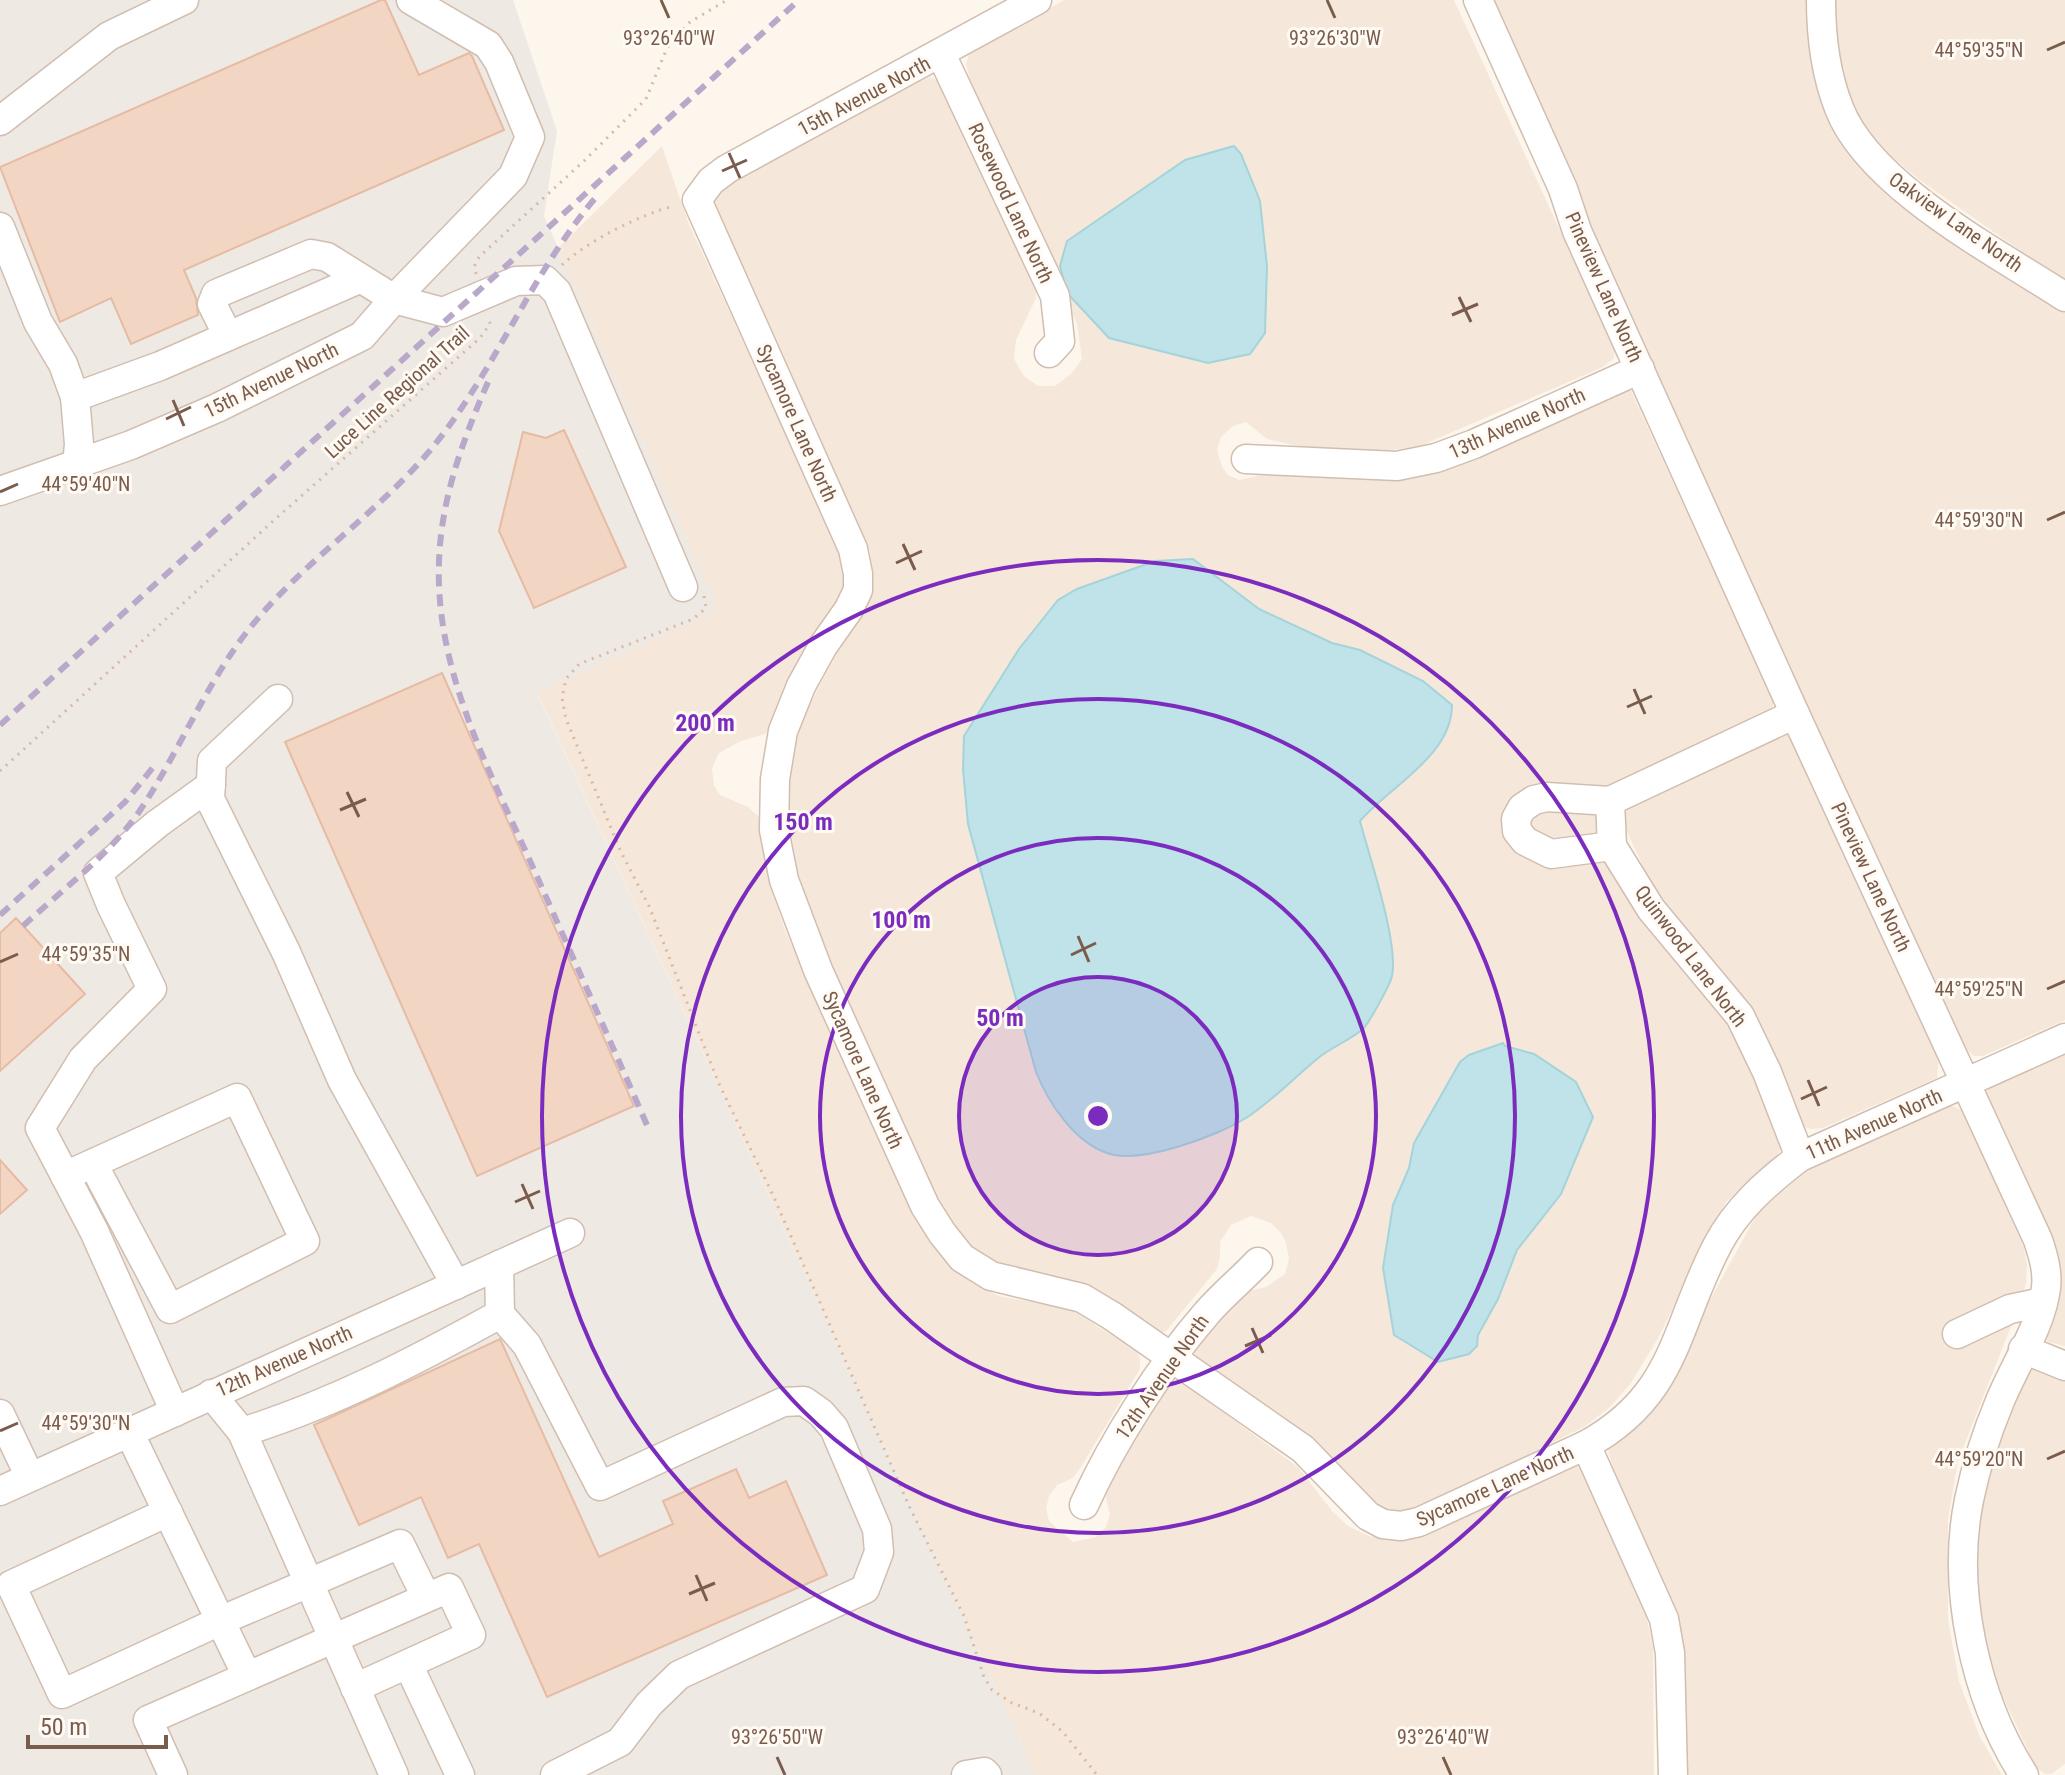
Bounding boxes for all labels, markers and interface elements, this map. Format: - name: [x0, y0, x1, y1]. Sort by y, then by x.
- text: 93°26'40"W: [623, 26, 715, 50]
- text: 93°26'30"W: [1289, 26, 1381, 50]
- text: 44°59'35"N: [1934, 38, 2024, 62]
- street label: 15th Avenue North: [794, 51, 934, 141]
- street label: Rosewood Lane North: [963, 119, 1059, 287]
- street label: Oakview Lane North: [1884, 167, 2028, 277]
- street label: Pineview Lane North: [1560, 208, 1648, 366]
- street label: Luce Line Regional Trail: [320, 321, 474, 463]
- street label: 15th Avenue North: [200, 337, 342, 423]
- street label: Sycamore Lane North: [752, 341, 842, 505]
- street label: 13th Avenue North: [1445, 382, 1589, 464]
- text: 44°59'40"N: [41, 472, 131, 496]
- text: 44°59'30"N: [1934, 508, 2024, 532]
- text: 200 m: [675, 709, 735, 737]
- street label: Pineview Lane North: [1826, 798, 1916, 956]
- text: 150 m: [773, 808, 833, 836]
- street label: Quinwood Lane North: [1630, 881, 1752, 1031]
- text: 100 m: [871, 906, 931, 934]
- text: 44°59'35"N: [41, 942, 131, 966]
- text: 44°59'25"N: [1934, 977, 2024, 1001]
- street label: Sycamore Lane North: [818, 988, 908, 1152]
- text: 50 m: [976, 1004, 1024, 1032]
- street label: 11th Avenue North: [1802, 1083, 1946, 1165]
- centre of rings: [1084, 1102, 1112, 1130]
- street label: 12th Avenue North: [1110, 1310, 1214, 1444]
- street label: 12th Avenue North: [212, 1320, 356, 1402]
- text: 44°59'30"N: [41, 1411, 131, 1435]
- street label: Sycamore Lane North: [1413, 1441, 1577, 1531]
- text: 44°59'20"N: [1934, 1447, 2024, 1471]
- scale bar: [28, 1699, 166, 1749]
- text: 50 m: [40, 1713, 87, 1741]
- text: 93°26'50"W: [731, 1725, 823, 1749]
- text: 93°26'40"W: [1397, 1725, 1489, 1749]

